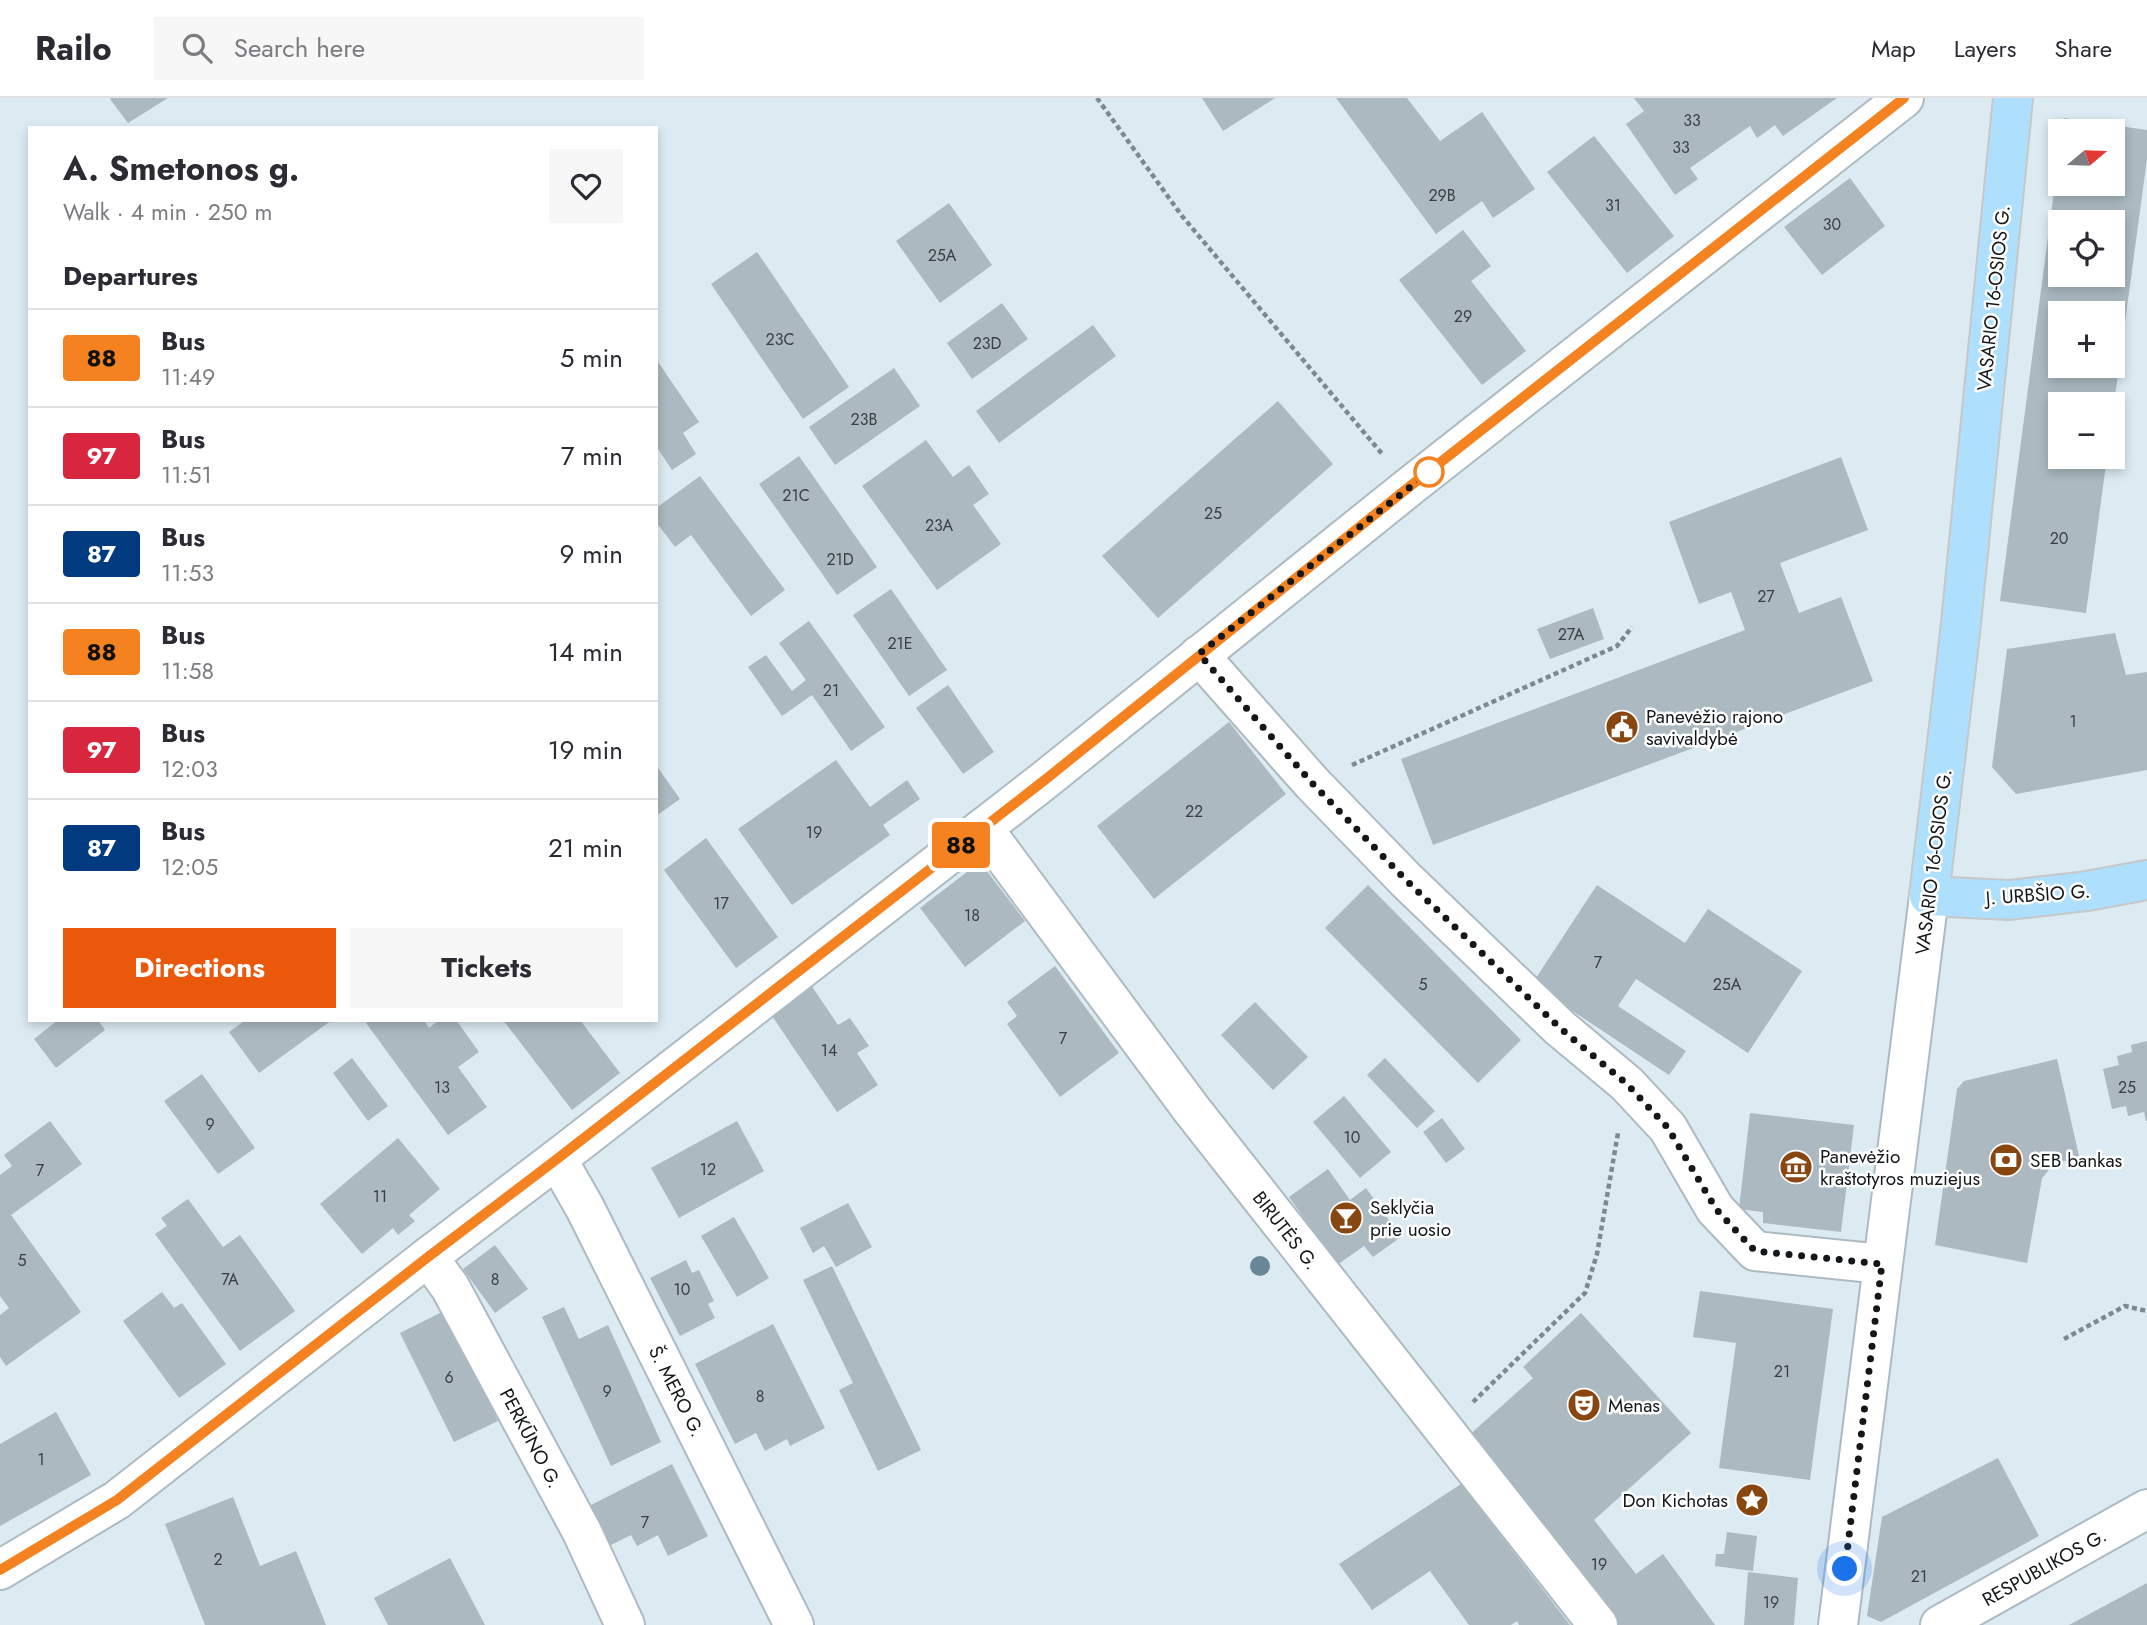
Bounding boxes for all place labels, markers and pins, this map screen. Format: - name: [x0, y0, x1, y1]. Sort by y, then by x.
- unlabelled marker: [1414, 457, 1444, 487]
- place label: Panevėžio rajono savivaldybė: [1646, 703, 1783, 752]
- public building icon: Panevėžio rajono savivaldybė: [1603, 708, 1641, 746]
- bank icon: SEB bankas: [1987, 1141, 2025, 1179]
- place label: Panevėžio kraštotyros muziejus: [1820, 1143, 1980, 1192]
- place label: SEB bankas: [2030, 1147, 2123, 1174]
- museum icon: Panevėžio kraštotyros muziejus: [1777, 1148, 1815, 1186]
- place label: Seklyčia prie uosio: [1370, 1194, 1451, 1243]
- bar icon: Seklyčia prie uosio: [1327, 1199, 1365, 1237]
- theatre icon: Menas: [1565, 1386, 1603, 1424]
- place label: Menas: [1608, 1392, 1660, 1419]
- place icon: Don Kichotas: [1733, 1481, 1771, 1519]
- place label: Don Kichotas: [1623, 1487, 1728, 1514]

